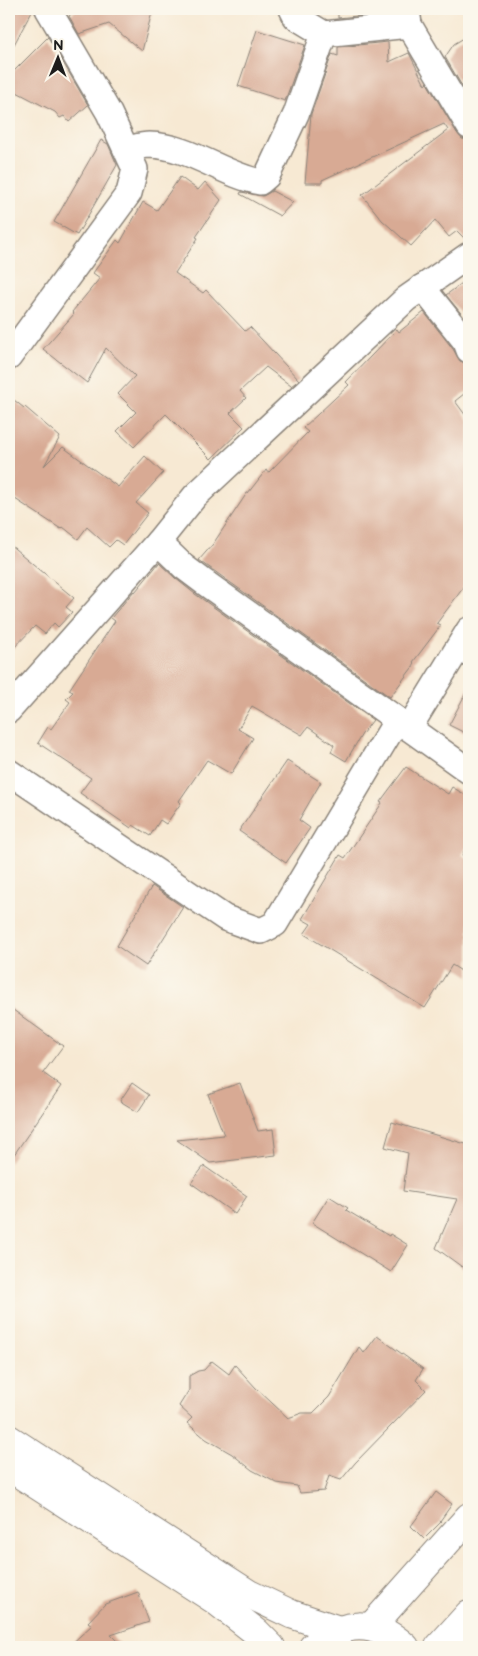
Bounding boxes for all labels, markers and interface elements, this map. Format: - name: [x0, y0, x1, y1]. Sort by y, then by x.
- north arrow: [32, 32, 82, 82]
- text: N: [53, 37, 64, 54]

